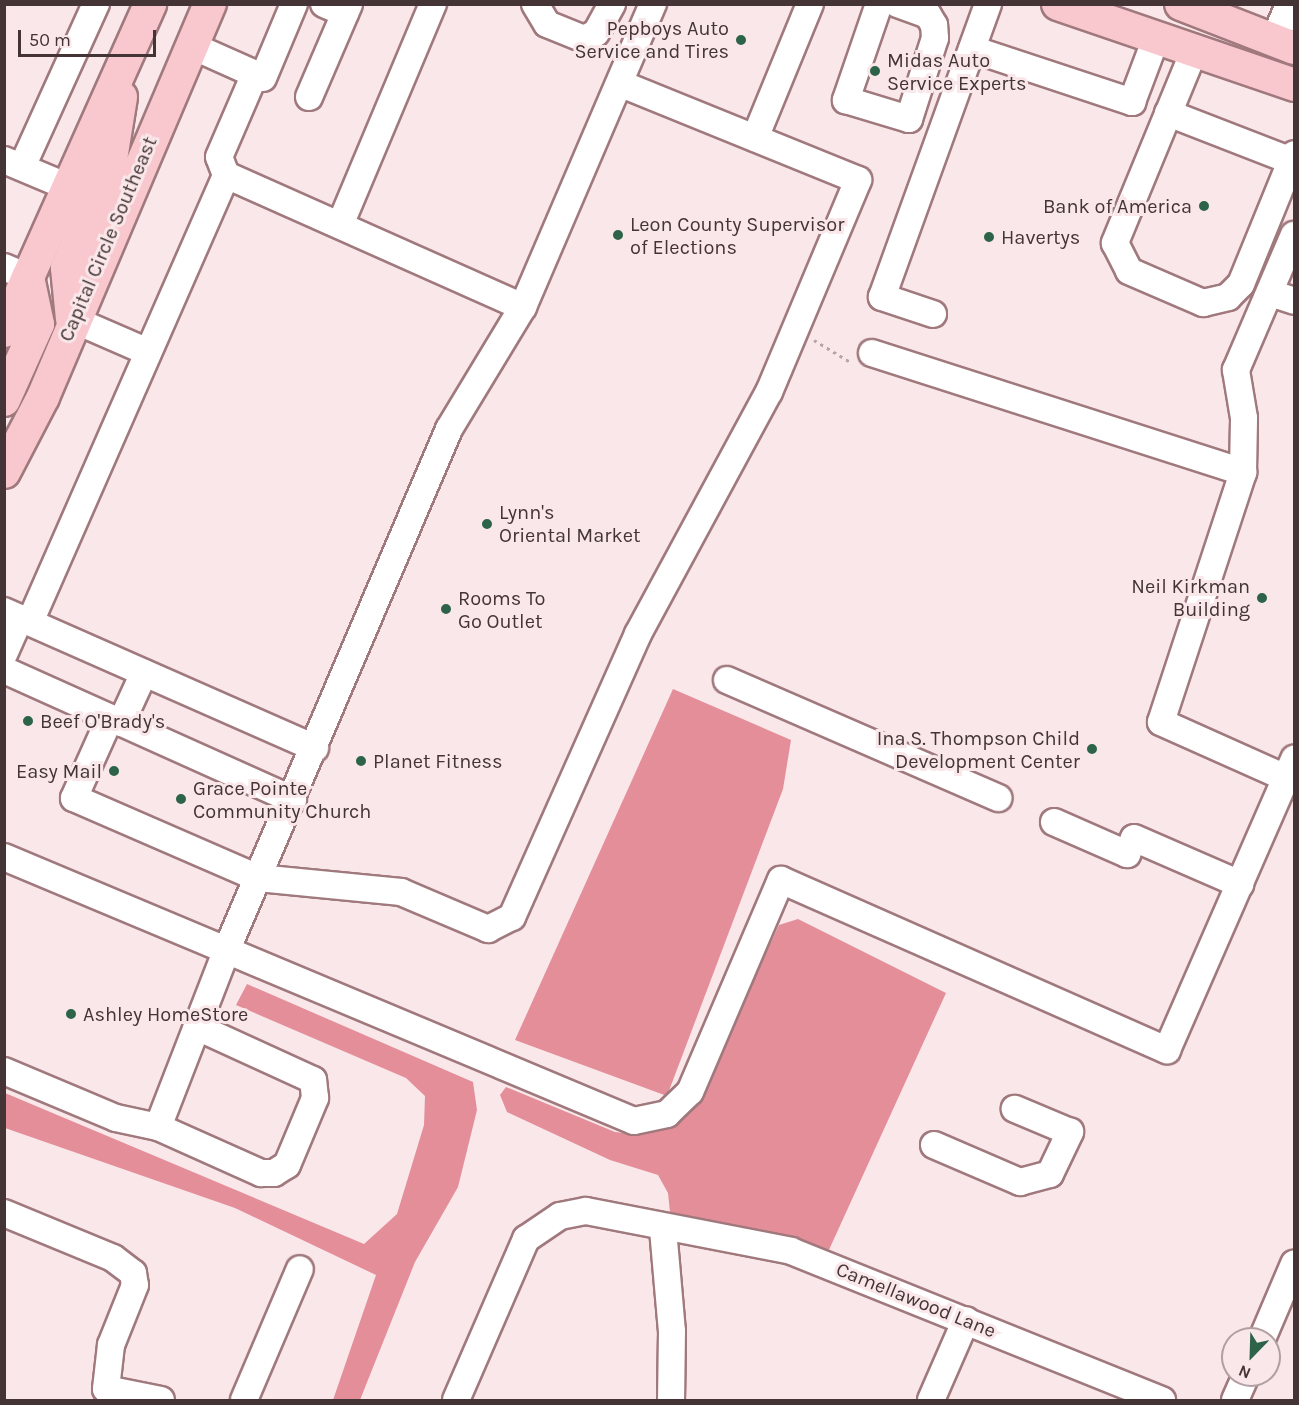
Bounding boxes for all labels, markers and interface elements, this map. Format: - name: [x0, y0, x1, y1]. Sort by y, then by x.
- place label: Pepboys Auto Service and Tires: [574, 16, 729, 63]
- scale bar: [21, 18, 159, 56]
- text: 50 m: [29, 29, 71, 51]
- marker: Pepboys Auto Service and Tires: [734, 33, 748, 47]
- place label: Midas Auto Service Experts: [887, 48, 1027, 95]
- marker: Midas Auto Service Experts: [868, 64, 882, 78]
- street label: Capital Circle Southeast: [54, 133, 162, 345]
- place label: Bank of America: [1043, 194, 1192, 218]
- marker: Bank of America: [1197, 199, 1211, 213]
- place label: Leon County Supervisor of Elections: [630, 212, 844, 259]
- place label: Havertys: [1001, 225, 1080, 249]
- marker: Leon County Supervisor of Elections: [611, 228, 625, 242]
- marker: Havertys: [982, 230, 996, 244]
- place label: Lynn's Oriental Market: [499, 500, 641, 547]
- marker: Lynn's Oriental Market: [480, 517, 494, 531]
- place label: Neil Kirkman Building: [1131, 574, 1250, 621]
- place label: Rooms To Go Outlet: [458, 586, 545, 633]
- marker: Neil Kirkman Building: [1255, 591, 1269, 605]
- marker: Rooms To Go Outlet: [439, 602, 453, 616]
- place label: Beef O'Brady's: [40, 709, 165, 733]
- marker: Beef O'Brady's: [21, 714, 35, 728]
- place label: Ina S. Thompson Child Development Center: [877, 726, 1080, 773]
- marker: Ina S. Thompson Child Development Center: [1085, 742, 1099, 756]
- place label: Planet Fitness: [373, 749, 503, 773]
- marker: Planet Fitness: [354, 754, 368, 768]
- place label: Easy Mail: [16, 759, 102, 783]
- marker: Easy Mail: [107, 764, 121, 778]
- place label: Grace Pointe Community Church: [193, 776, 371, 823]
- marker: Grace Pointe Community Church: [174, 792, 188, 806]
- place label: Ashley HomeStore: [83, 1002, 248, 1026]
- marker: Ashley HomeStore: [64, 1007, 78, 1021]
- street label: Camellawood Lane: [833, 1257, 999, 1343]
- north arrow: [1221, 1327, 1281, 1387]
- text: N: [1236, 1361, 1254, 1383]

